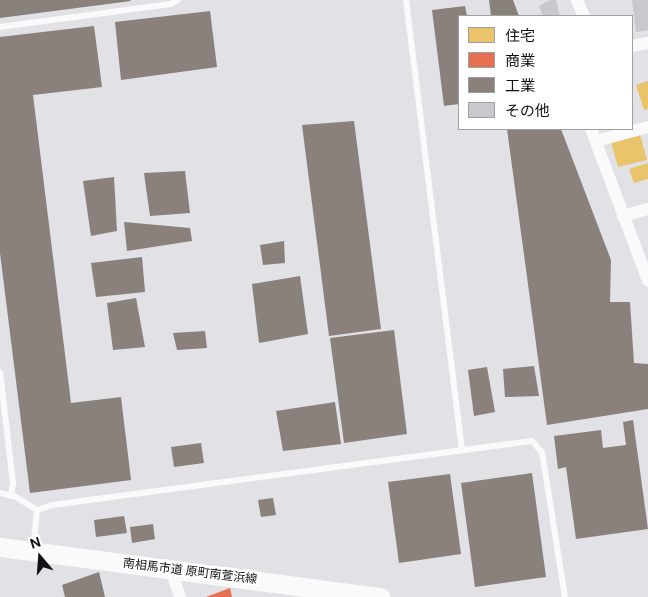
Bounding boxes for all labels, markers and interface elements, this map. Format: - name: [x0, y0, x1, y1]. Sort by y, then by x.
- legend: [458, 15, 633, 130]
- text: 住宅: [505, 26, 535, 46]
- text: 商業: [505, 51, 535, 71]
- text: 工業: [505, 76, 535, 96]
- text: その他: [505, 101, 550, 121]
- north arrow: [15, 532, 65, 582]
- text: N: [28, 533, 43, 553]
- street label: 南相馬市道 原町南萱浜線: [122, 557, 258, 587]

